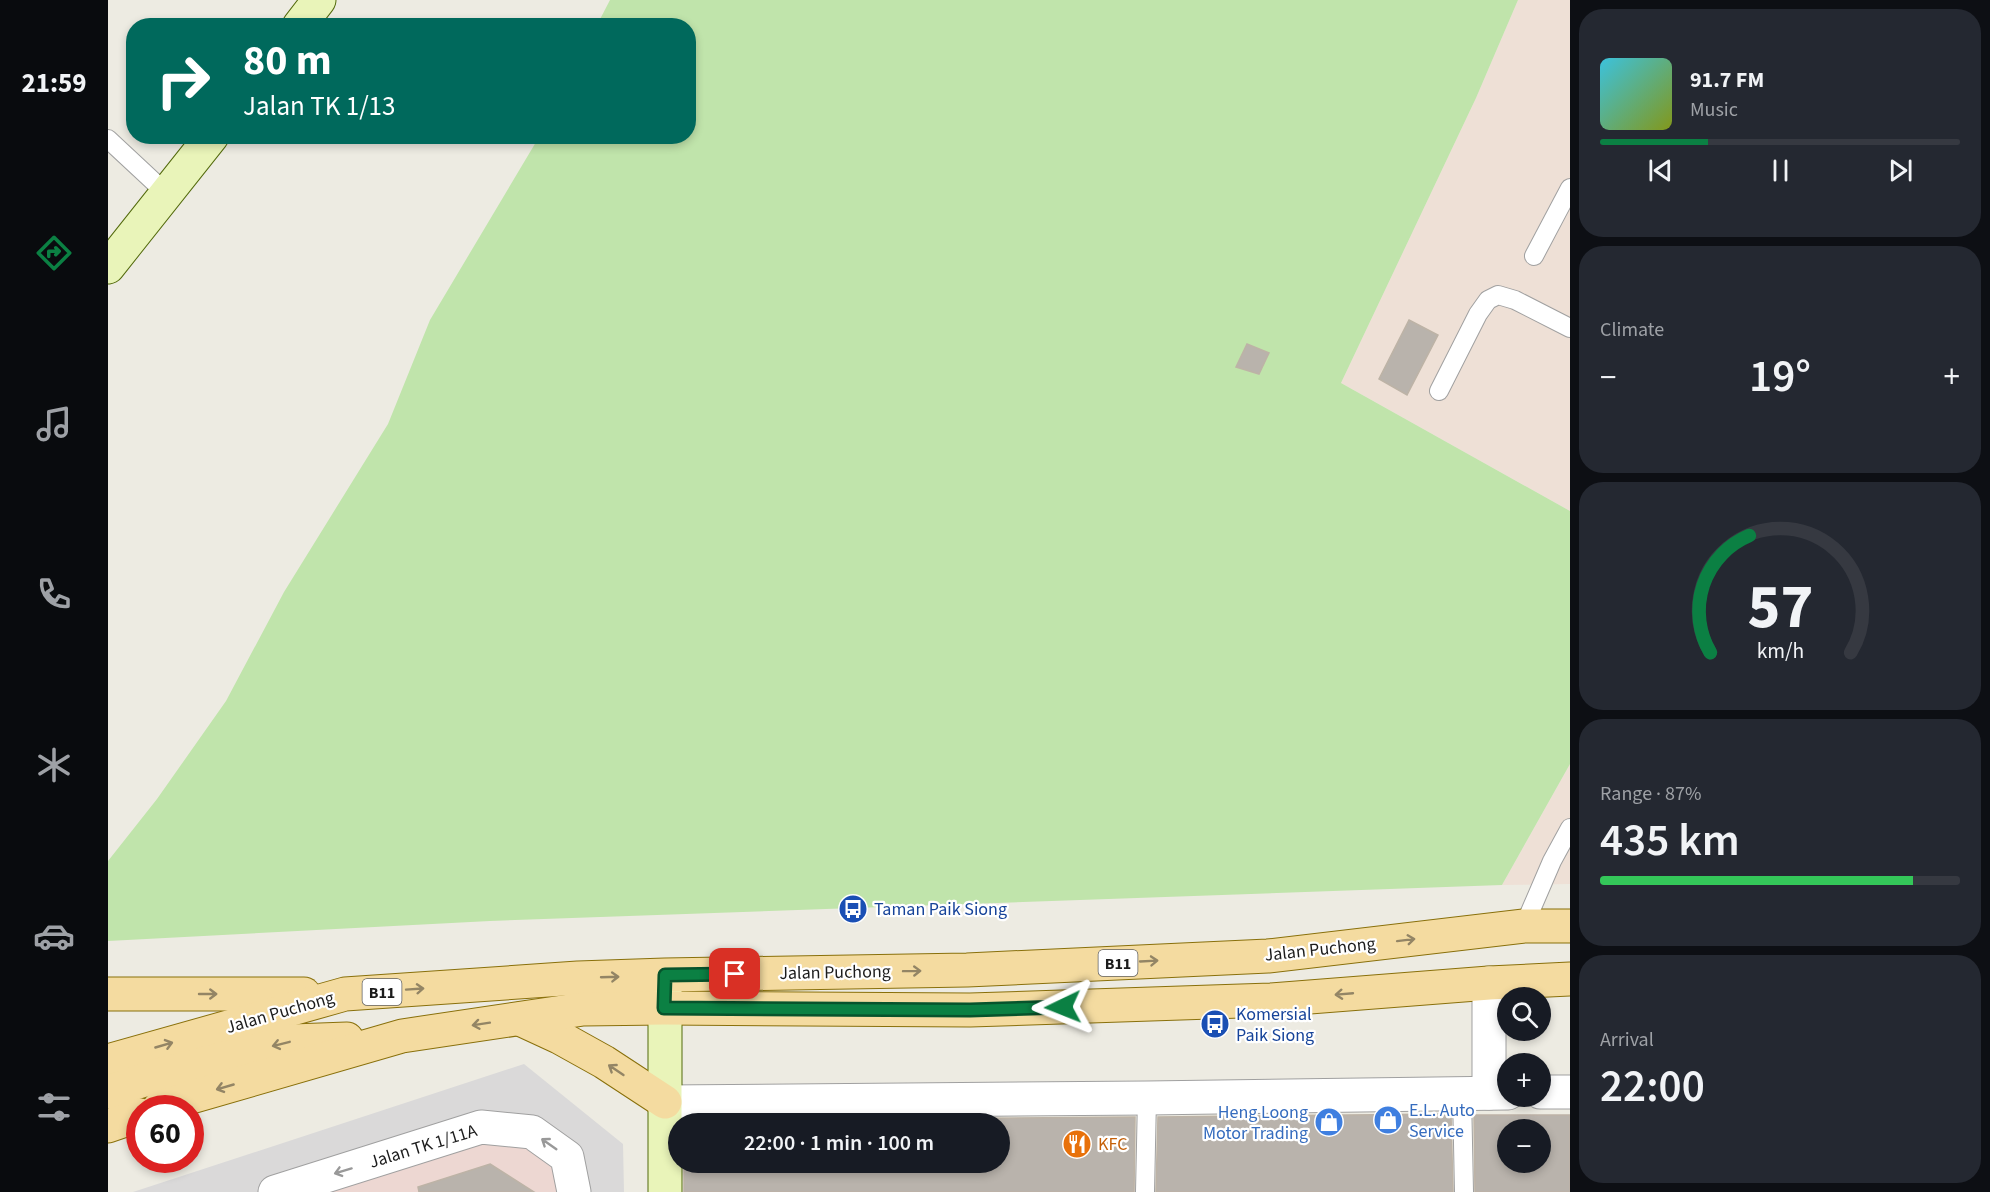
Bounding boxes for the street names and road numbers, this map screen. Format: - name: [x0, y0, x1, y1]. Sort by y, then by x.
- street label: Jalan Puchong: [1263, 931, 1377, 968]
- road number: B11: [1098, 950, 1138, 976]
- street label: Jalan Puchong: [779, 959, 891, 986]
- road number: B11: [362, 979, 402, 1005]
- street label: Jalan Puchong: [223, 985, 337, 1040]
- street label: Jalan TK 1/11A: [366, 1118, 480, 1175]

